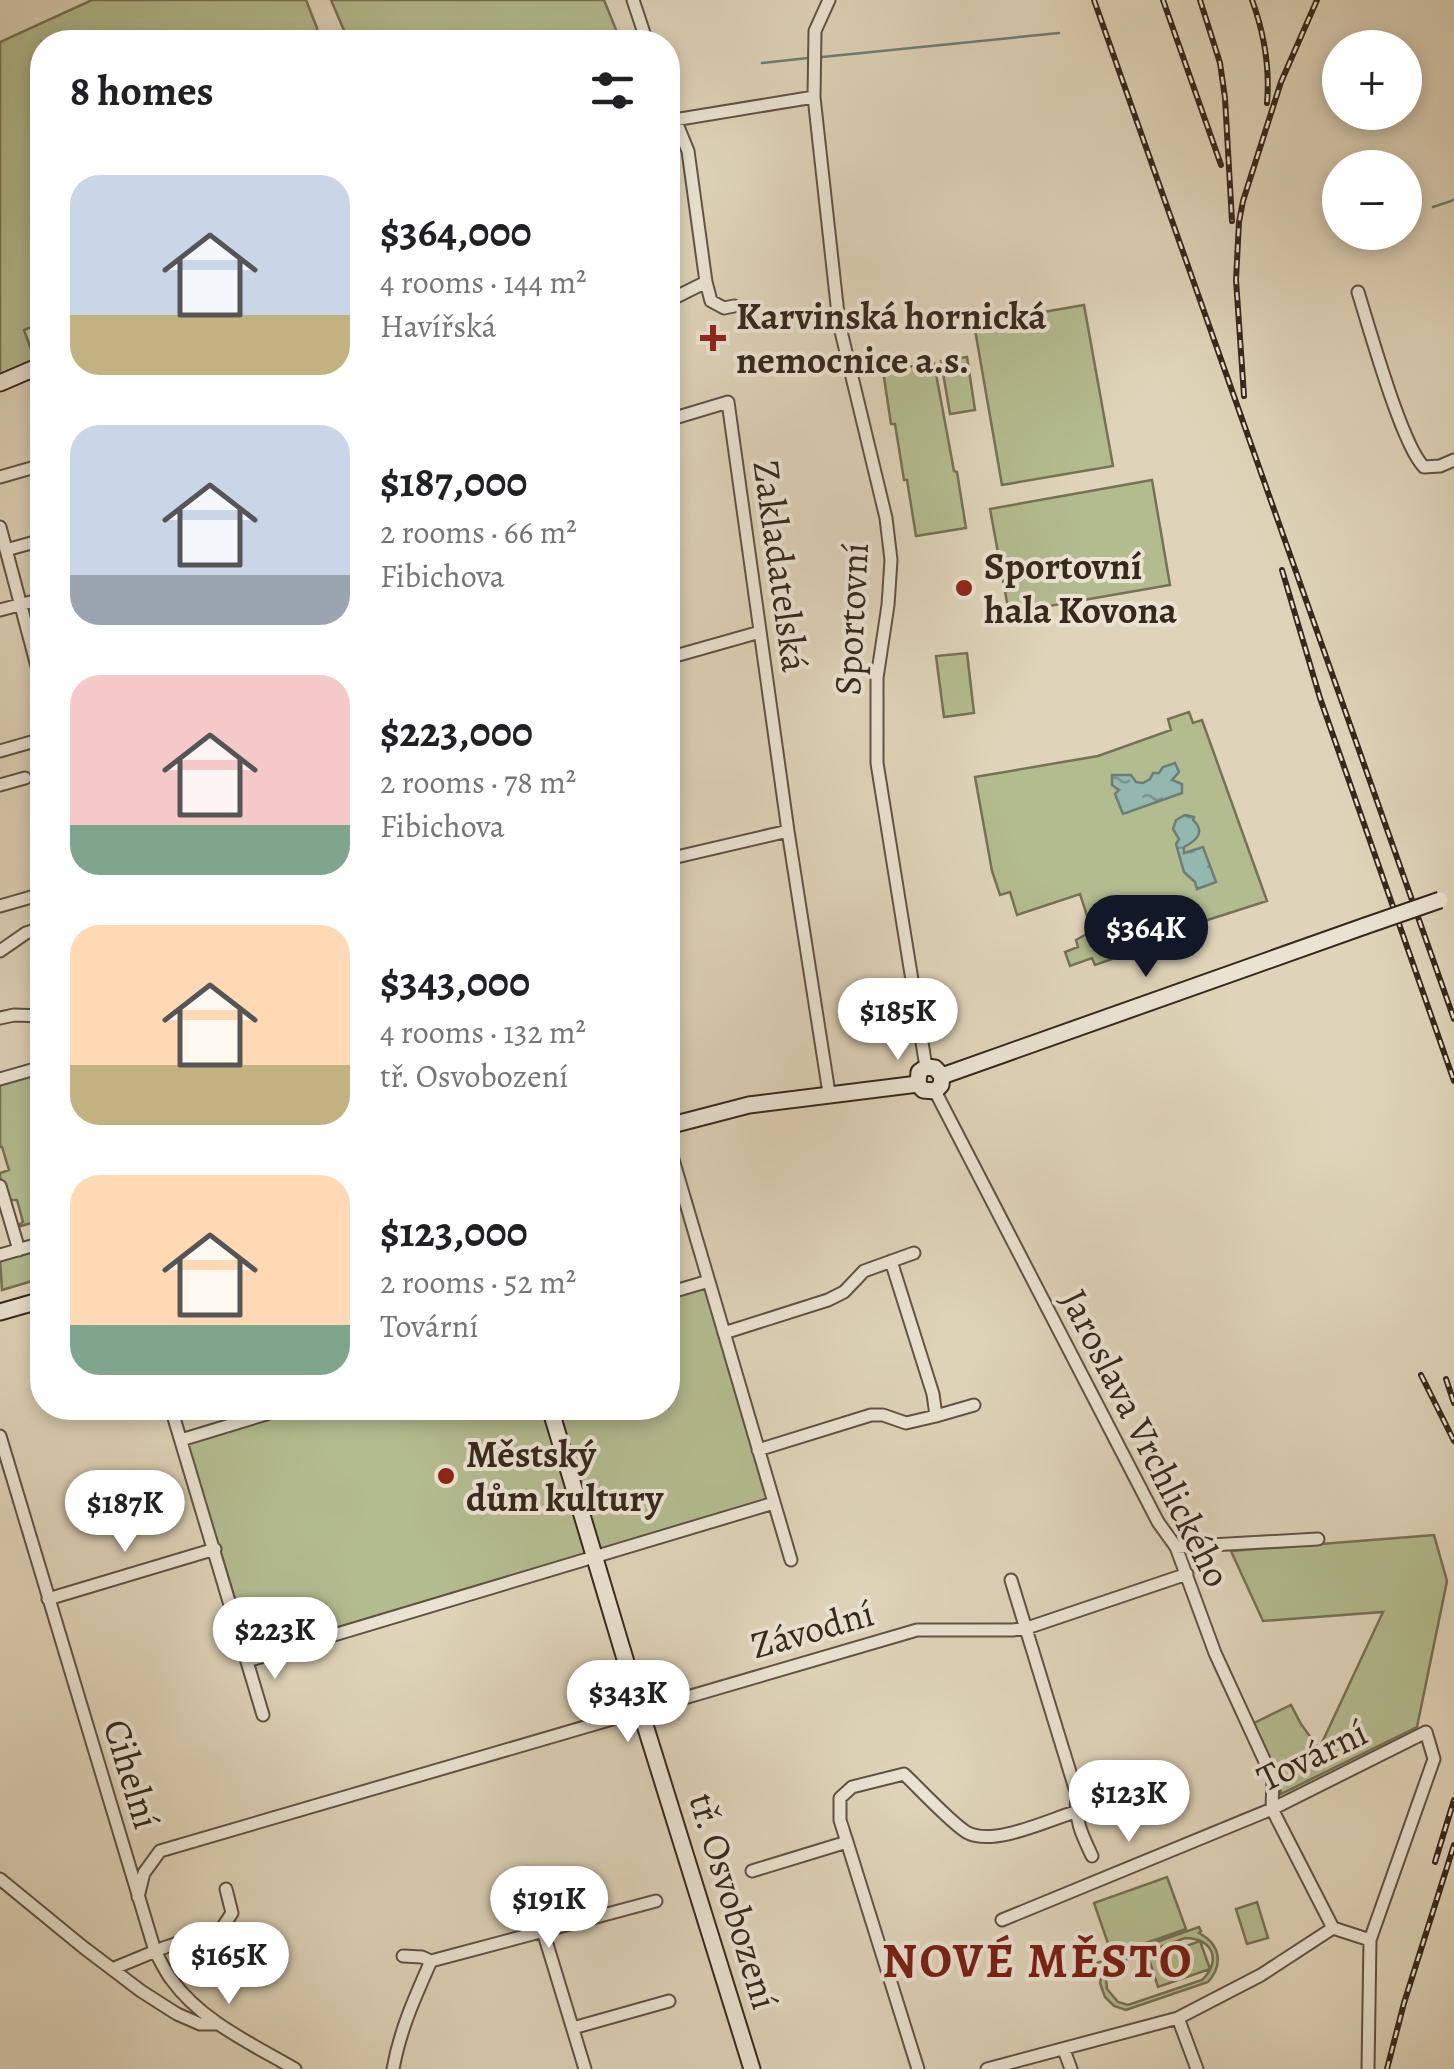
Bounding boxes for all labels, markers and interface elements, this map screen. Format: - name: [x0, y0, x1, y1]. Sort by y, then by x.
- map controls: [1322, 30, 1422, 250]
- button: +: [1322, 30, 1422, 130]
- text: 8 homes: [70, 62, 214, 119]
- icon: filters: [585, 63, 640, 118]
- button: −: [1322, 150, 1422, 250]
- text: $364,000: [380, 203, 532, 260]
- icon: home: [150, 215, 270, 335]
- text: 4 rooms · 144 m²: [380, 260, 587, 304]
- place label: Karvinská hornická nemocnice a.s.: [736, 290, 1047, 386]
- text: Havířská: [380, 304, 496, 348]
- marker: Karvinská hornická nemocnice a.s.: [700, 325, 726, 351]
- text: $187,000: [380, 453, 527, 510]
- street label: Zakladatelská: [740, 457, 822, 675]
- icon: home: [150, 465, 270, 585]
- text: 2 rooms · 66 m²: [380, 510, 577, 554]
- place label: Sportovní hala Kovona: [984, 540, 1178, 636]
- street label: Sportovní: [821, 541, 881, 697]
- text: Fibichova: [380, 554, 505, 598]
- marker: Sportovní hala Kovona: [953, 577, 975, 599]
- text: $223,000: [380, 703, 533, 760]
- icon: home: [150, 715, 270, 835]
- text: 2 rooms · 78 m²: [380, 760, 576, 804]
- text: Fibichova: [380, 804, 505, 848]
- pin: $364K: [1076, 895, 1216, 980]
- text: $364K: [1106, 905, 1186, 949]
- text: $343,000: [380, 953, 530, 1010]
- icon: home: [150, 965, 270, 1085]
- pin: $185K: [828, 978, 968, 1063]
- text: $185K: [860, 988, 936, 1032]
- text: 4 rooms · 132 m²: [380, 1010, 586, 1054]
- text: tř. Osvobození: [380, 1054, 568, 1098]
- text: $123,000: [380, 1203, 528, 1260]
- icon: home: [150, 1215, 270, 1335]
- text: 2 rooms · 52 m²: [380, 1260, 576, 1304]
- street label: Jaroslava Vrchlického: [1048, 1280, 1244, 1596]
- text: Tovární: [380, 1304, 478, 1348]
- place label: Městský dům kultury: [466, 1428, 664, 1524]
- marker: Městský dům kultury: [435, 1465, 457, 1487]
- pin: $187K: [55, 1470, 195, 1555]
- text: $187K: [87, 1480, 163, 1524]
- street label: Závodní: [744, 1587, 880, 1671]
- pin: $223K: [205, 1597, 345, 1682]
- text: $223K: [235, 1607, 315, 1651]
- pin: $343K: [558, 1660, 698, 1745]
- text: $343K: [589, 1670, 667, 1714]
- street label: Tovární: [1248, 1706, 1376, 1804]
- street label: Cihelní: [91, 1713, 173, 1835]
- pin: $123K: [1059, 1760, 1199, 1845]
- text: $123K: [1091, 1770, 1167, 1814]
- street label: tř. Osvobození: [676, 1787, 792, 2015]
- pin: $191K: [479, 1866, 619, 1951]
- text: $191K: [512, 1876, 586, 1920]
- pin: $165K: [159, 1922, 299, 2007]
- district label: NOVÉ MĚSTO: [882, 1928, 1194, 1994]
- text: $165K: [191, 1932, 267, 1976]

